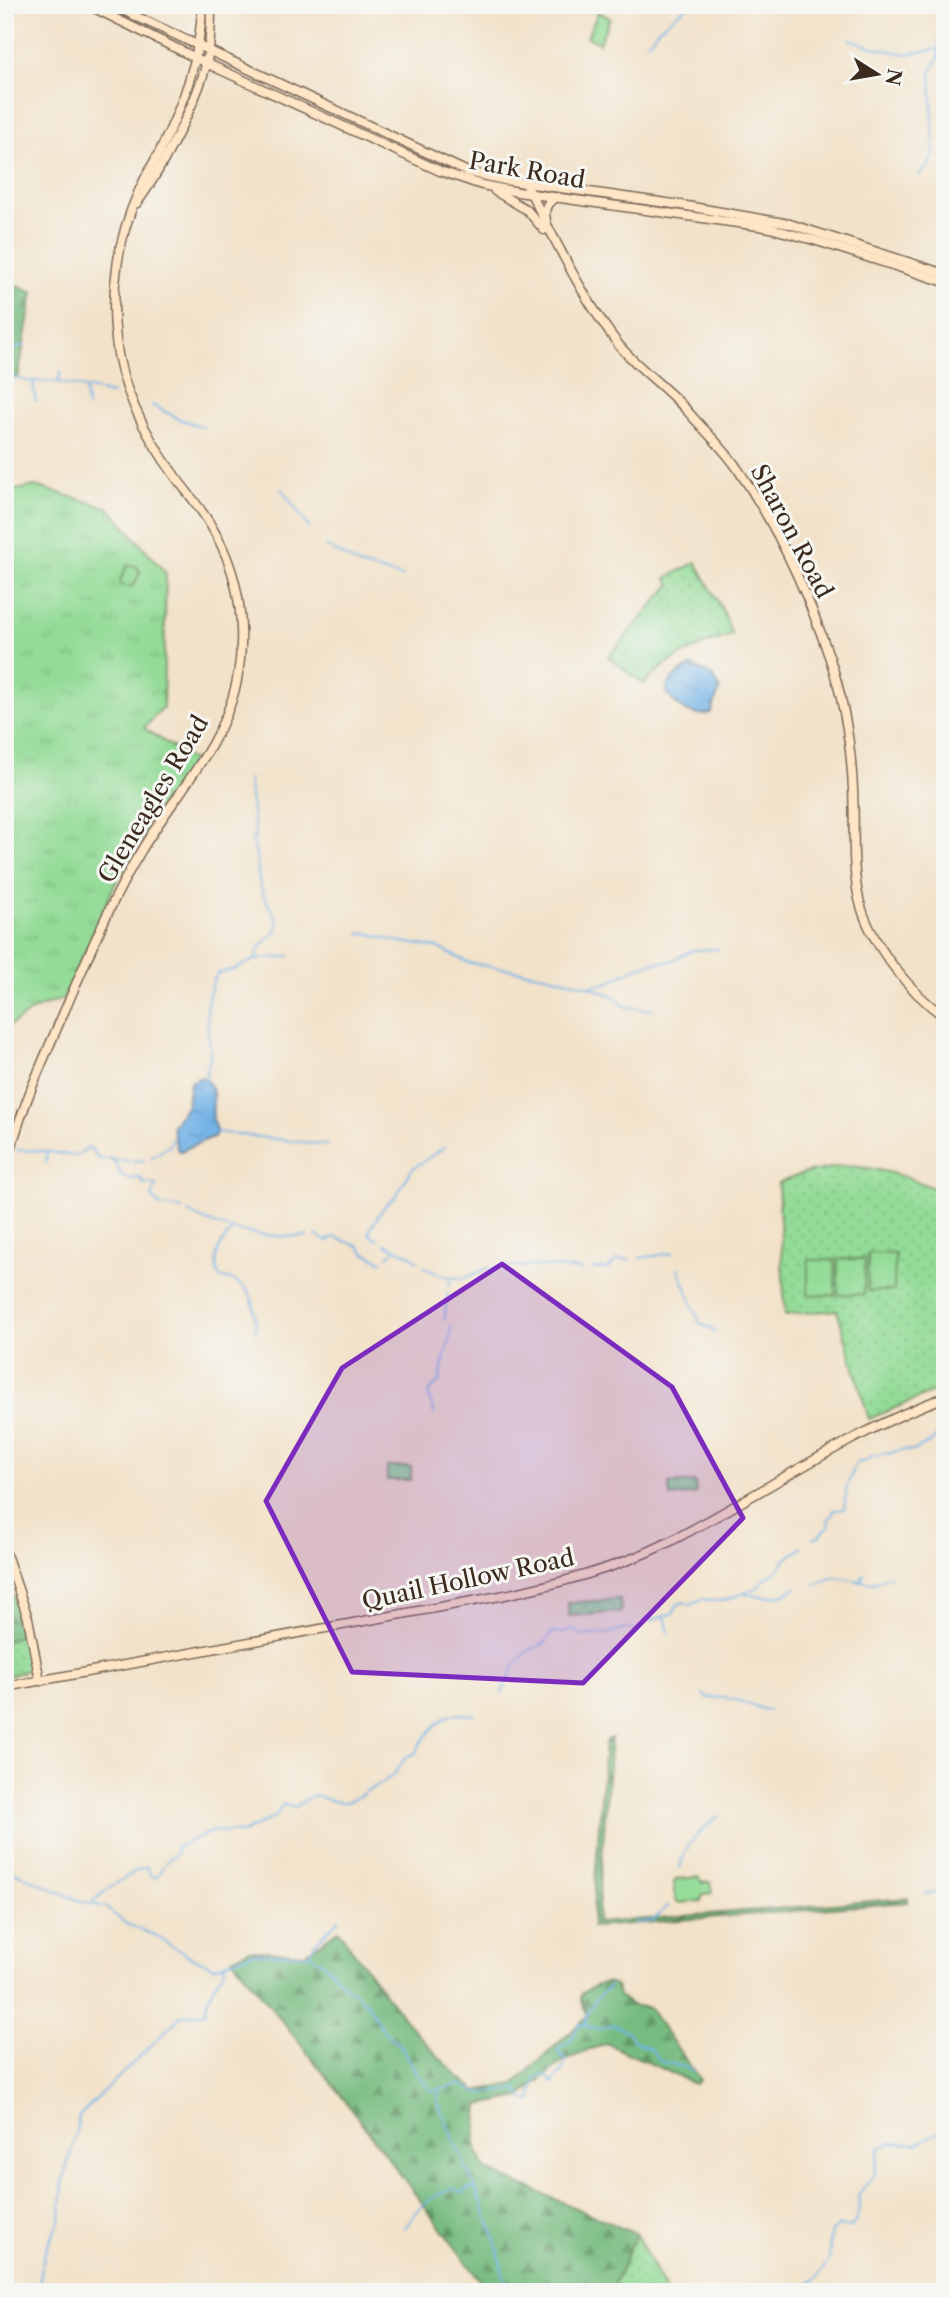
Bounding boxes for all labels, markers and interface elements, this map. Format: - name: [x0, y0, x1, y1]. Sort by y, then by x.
- north arrow: [842, 38, 912, 108]
- text: N: [880, 67, 906, 87]
- street label: Park Road: [467, 146, 588, 195]
- street label: Sharon Road: [745, 459, 840, 603]
- street label: Gleneagles Road: [92, 710, 215, 888]
- street label: Quail Hollow Road: [359, 1542, 577, 1616]

